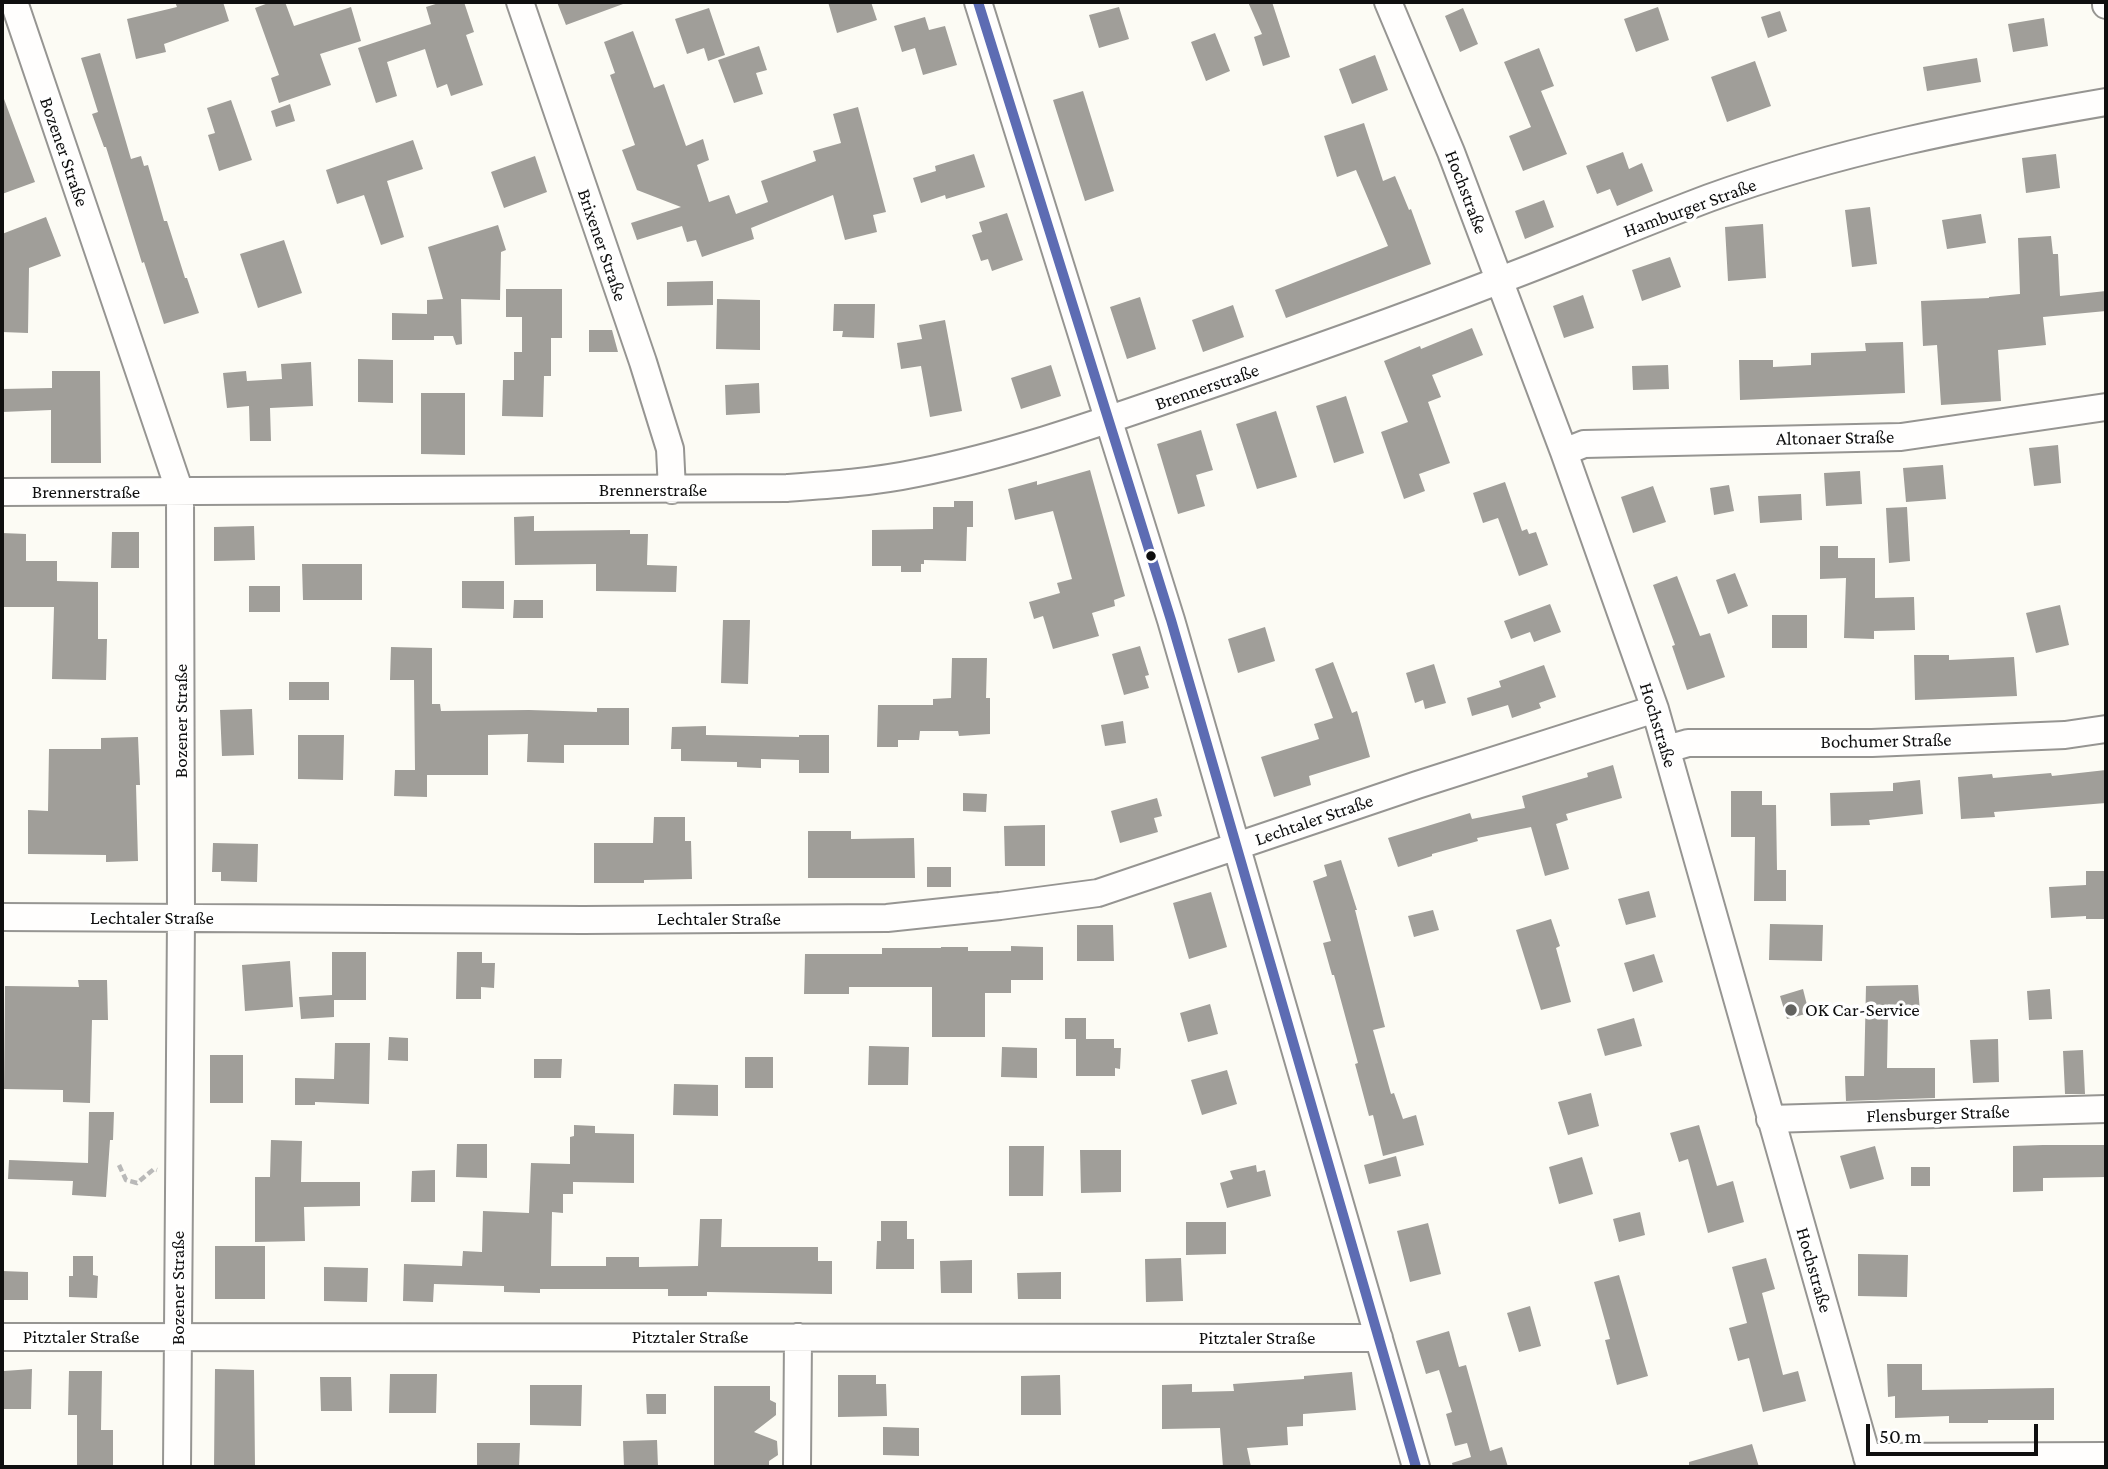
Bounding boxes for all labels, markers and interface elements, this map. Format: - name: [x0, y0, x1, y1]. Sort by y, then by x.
- street label: Bozener Straße: [35, 94, 93, 210]
- street label: Hochstraße: [1440, 147, 1492, 237]
- street label: Hamburger Straße: [1620, 173, 1760, 243]
- street label: Brixener Straße: [572, 186, 632, 304]
- street label: Brennerstraße: [1152, 359, 1262, 415]
- street label: Altonaer Straße: [1776, 426, 1894, 450]
- street label: Brennerstraße: [599, 479, 707, 501]
- street label: Brennerstraße: [32, 481, 140, 503]
- unlabelled marker: [1144, 549, 1158, 563]
- street label: Bozener Straße: [170, 664, 192, 778]
- street label: Hochstraße: [1634, 680, 1682, 770]
- street label: Bochumer Straße: [1820, 728, 1952, 754]
- street label: Lechtaler Straße: [1252, 789, 1376, 851]
- street label: Lechtaler Straße: [90, 907, 214, 929]
- street label: Lechtaler Straße: [657, 908, 781, 930]
- place label: OK Car-Service: [1805, 999, 1920, 1021]
- marker: OK Car-Service: [1783, 1002, 1799, 1018]
- street label: Flensburger Straße: [1866, 1100, 2010, 1128]
- street label: Hochstraße: [1791, 1225, 1837, 1315]
- street label: Bozener Straße: [167, 1231, 189, 1345]
- street label: Pitztaler Straße: [23, 1326, 139, 1348]
- street label: Pitztaler Straße: [632, 1326, 748, 1348]
- street label: Pitztaler Straße: [1199, 1327, 1315, 1349]
- scale bar: [1870, 1410, 2042, 1454]
- text: 50 m: [1879, 1424, 1922, 1448]

